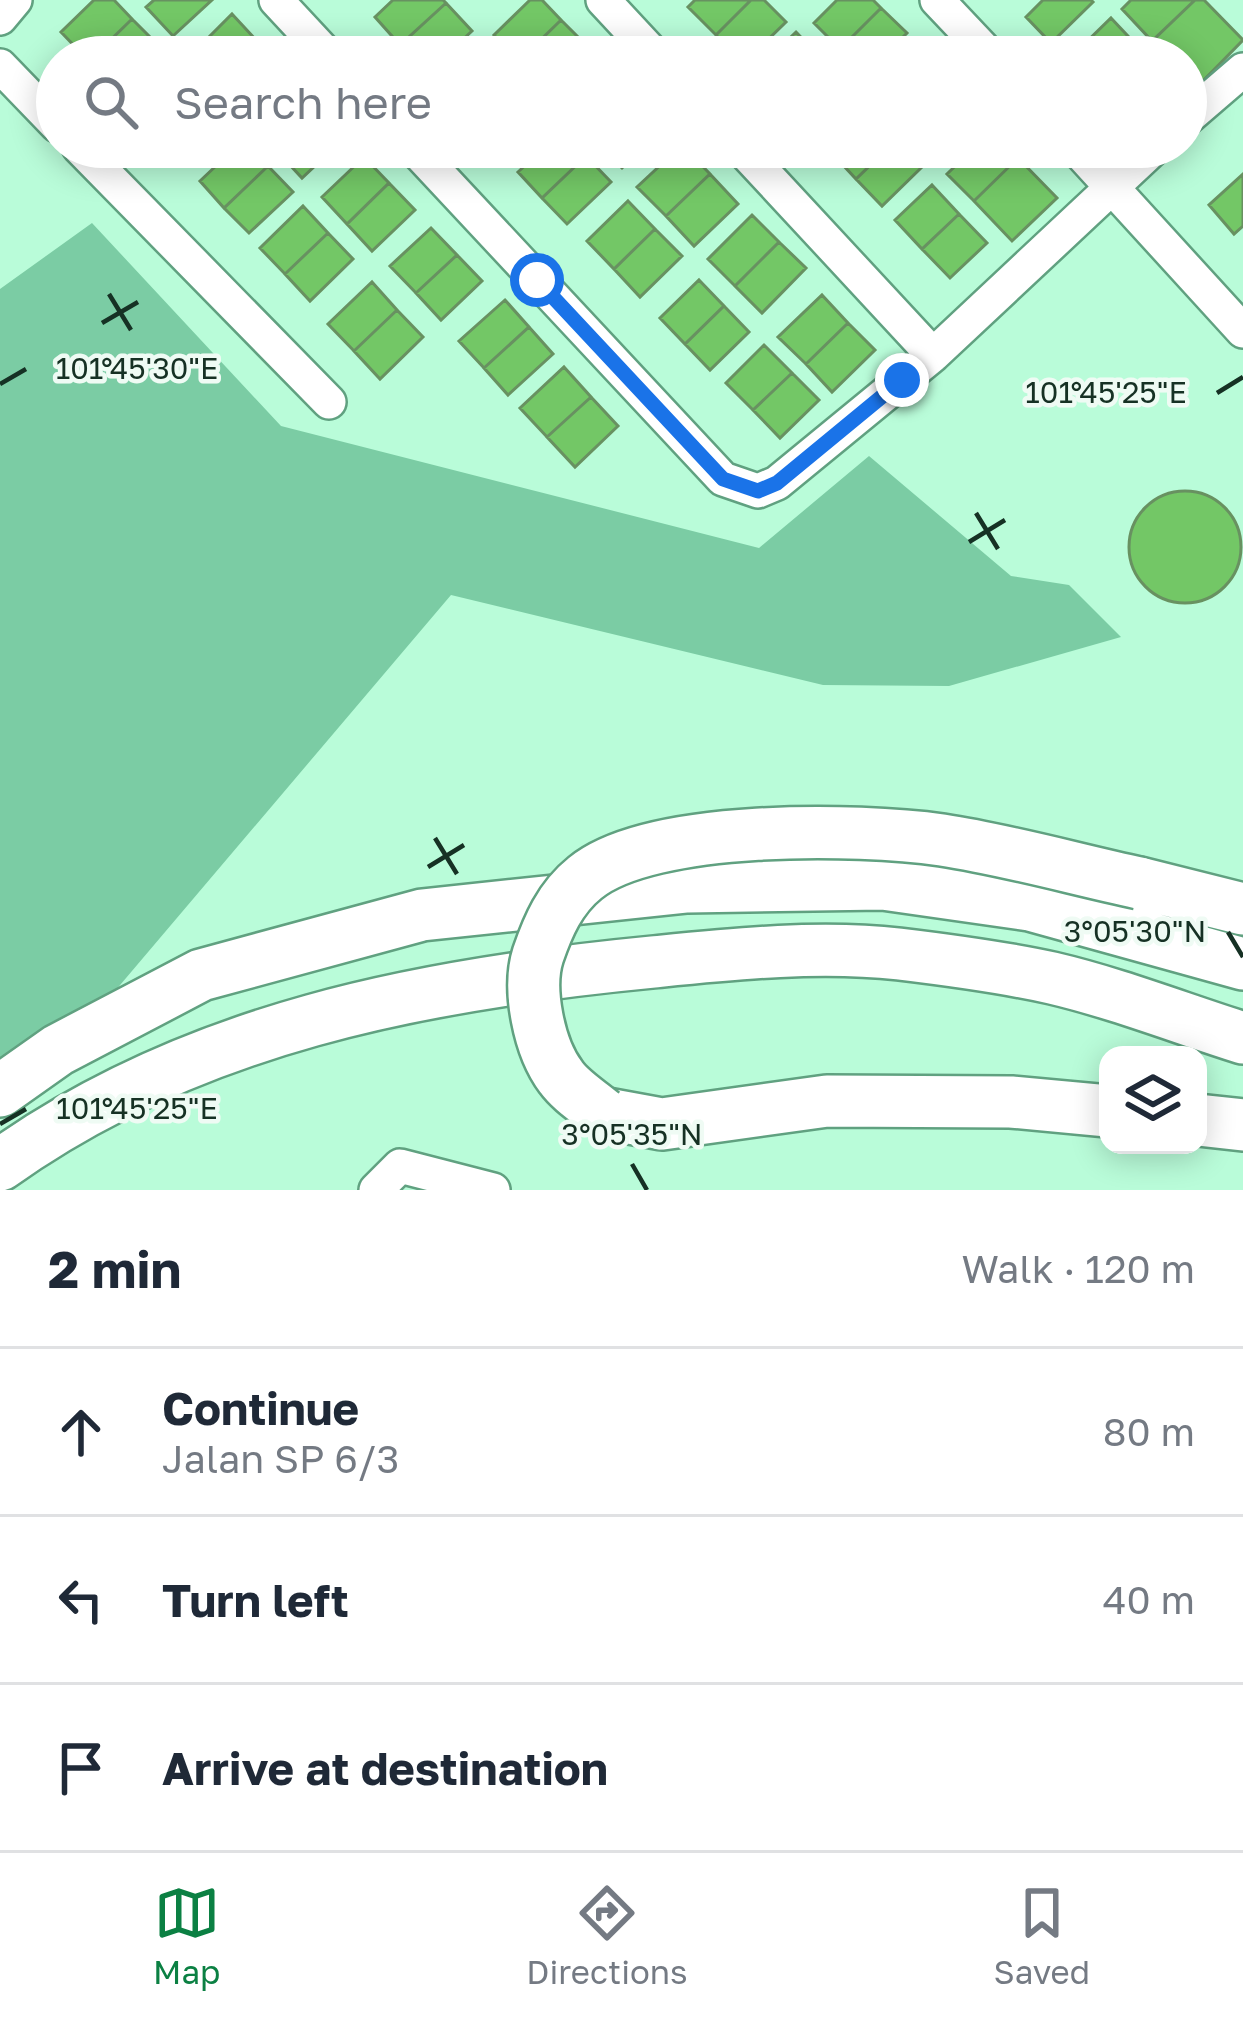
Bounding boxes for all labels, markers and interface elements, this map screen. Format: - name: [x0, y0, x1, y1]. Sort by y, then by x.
- search box: [36, 36, 1207, 168]
- icon: search: [78, 69, 144, 135]
- text: Search here: [174, 75, 432, 129]
- route start: [510, 253, 564, 307]
- text: 101°45'30"E: [56, 350, 218, 386]
- route end: [875, 353, 929, 407]
- text: 101°45'25"E: [1025, 374, 1187, 410]
- text: 3°05'30"N: [1064, 913, 1206, 949]
- map controls: [1099, 1046, 1207, 1154]
- button: layers: [1099, 1046, 1207, 1154]
- text: 101°45'25"E: [56, 1090, 218, 1126]
- text: 3°05'35"N: [561, 1116, 703, 1152]
- text: 2 min: [48, 1238, 181, 1299]
- text: Walk · 120 m: [961, 1245, 1195, 1292]
- text: Continue: [162, 1381, 359, 1435]
- icon: ahead: [48, 1399, 114, 1465]
- text: 80 m: [1103, 1408, 1195, 1455]
- text: Jalan SP 6/3: [162, 1435, 399, 1482]
- icon: left: [48, 1567, 114, 1633]
- text: Turn left: [162, 1573, 349, 1627]
- text: 40 m: [1103, 1576, 1195, 1623]
- icon: arrive: [48, 1735, 114, 1801]
- text: Arrive at destination: [162, 1741, 608, 1795]
- tab: Map: [153, 1880, 220, 1991]
- tab: Directions: [526, 1880, 688, 1991]
- tab: Saved: [994, 1880, 1090, 1991]

